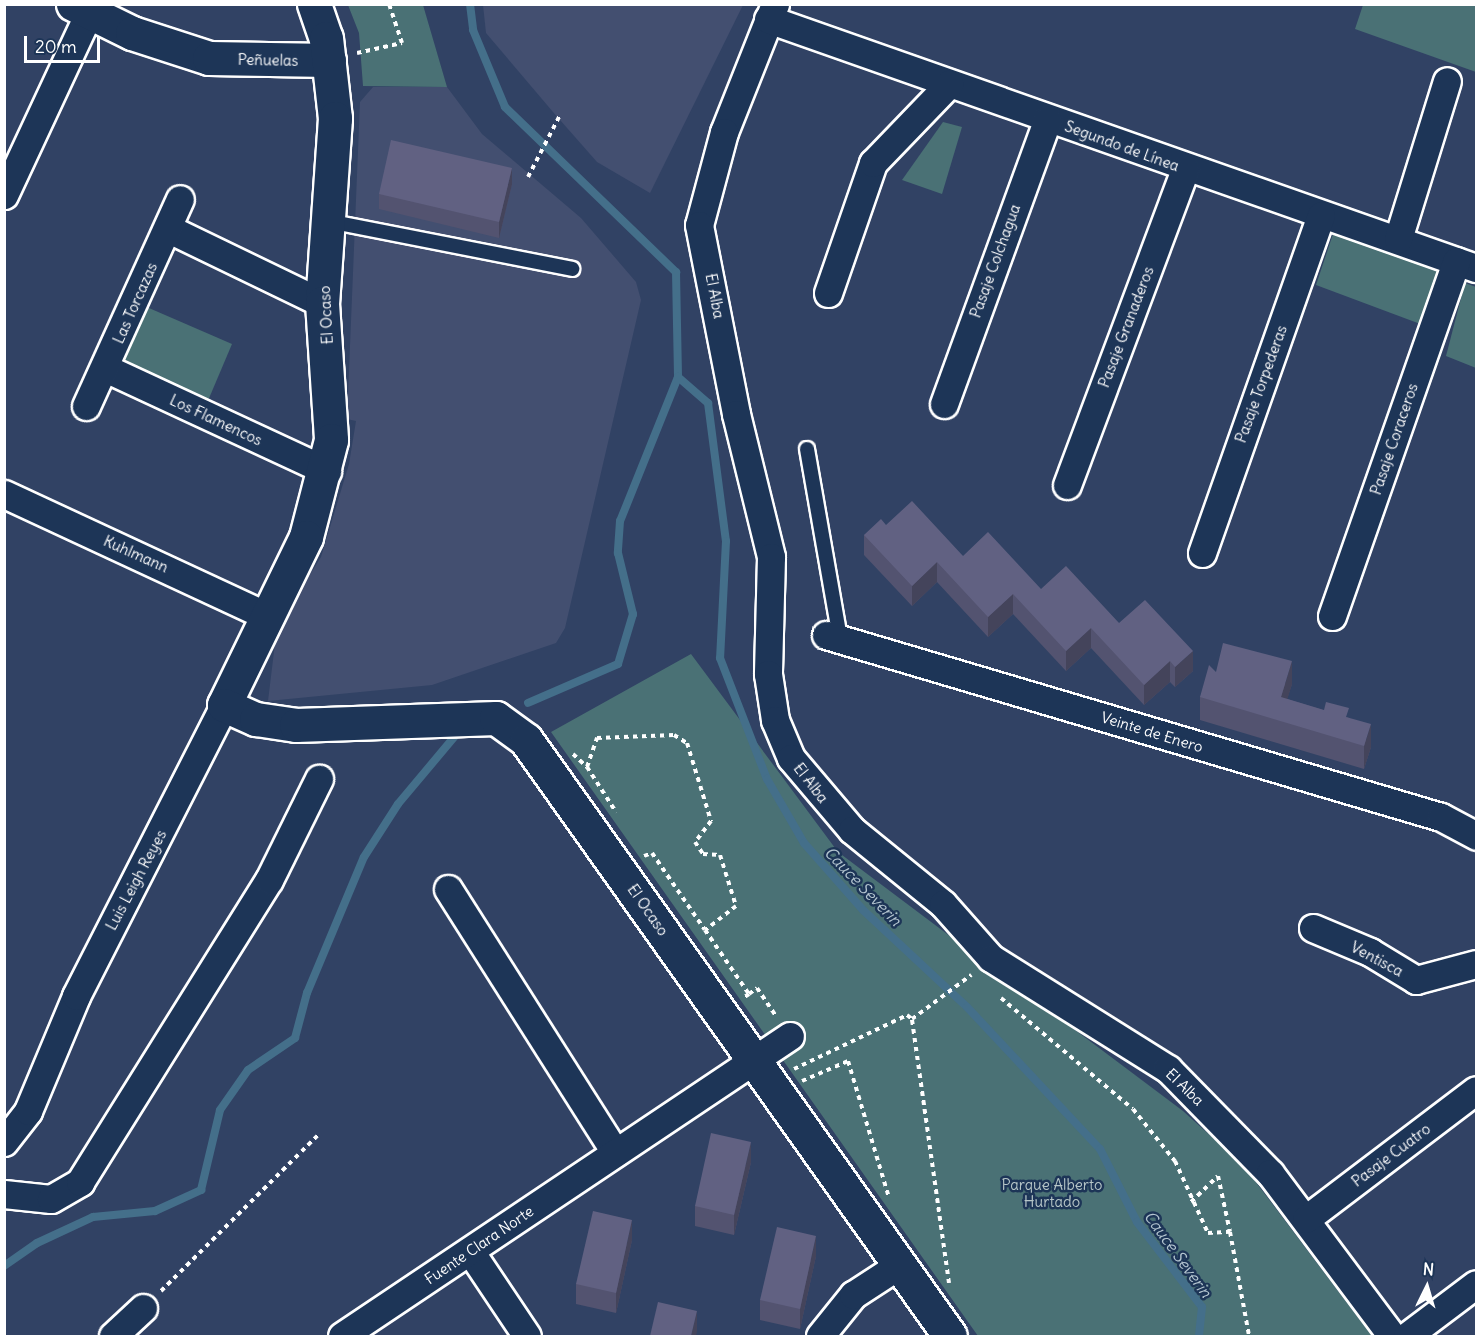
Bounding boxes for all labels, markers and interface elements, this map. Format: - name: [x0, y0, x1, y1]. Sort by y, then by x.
- scale bar: [27, 24, 104, 62]
- text: 20 m: [35, 35, 77, 58]
- street label: Peñuelas: [238, 50, 298, 70]
- street label: Segundo de Línea: [1062, 117, 1182, 175]
- street label: Pasaje Colchagua: [966, 202, 1024, 320]
- street label: Las Torcazas: [109, 260, 161, 346]
- street label: Pasaje Granaderos: [1095, 264, 1157, 390]
- street label: El Alba: [702, 272, 728, 320]
- street label: El Ocaso: [315, 285, 337, 345]
- street label: Pasaje Torpederas: [1231, 323, 1291, 445]
- street label: Pasaje Coraceros: [1366, 381, 1422, 497]
- street label: Los Flamencos: [167, 391, 265, 449]
- street label: Kuhlmann: [101, 532, 171, 576]
- street label: Veinte de Enero: [1099, 708, 1205, 756]
- street label: El Alba: [790, 759, 832, 807]
- street label: Luis Leigh Reyes: [102, 827, 170, 933]
- water label: Cauce Severin: [821, 843, 905, 929]
- street label: El Ocaso: [624, 881, 672, 939]
- street label: Ventisca: [1348, 938, 1406, 980]
- street label: El Alba: [1162, 1065, 1208, 1109]
- street label: Pasaje Cuatro: [1348, 1120, 1434, 1190]
- park label: Parque Alberto Hurtado: [1002, 1175, 1102, 1210]
- street label: Fuente Clara Norte: [421, 1202, 537, 1288]
- water label: Cauce Severin: [1140, 1207, 1216, 1301]
- north arrow: [1397, 1257, 1457, 1317]
- text: N: [1422, 1259, 1435, 1280]

